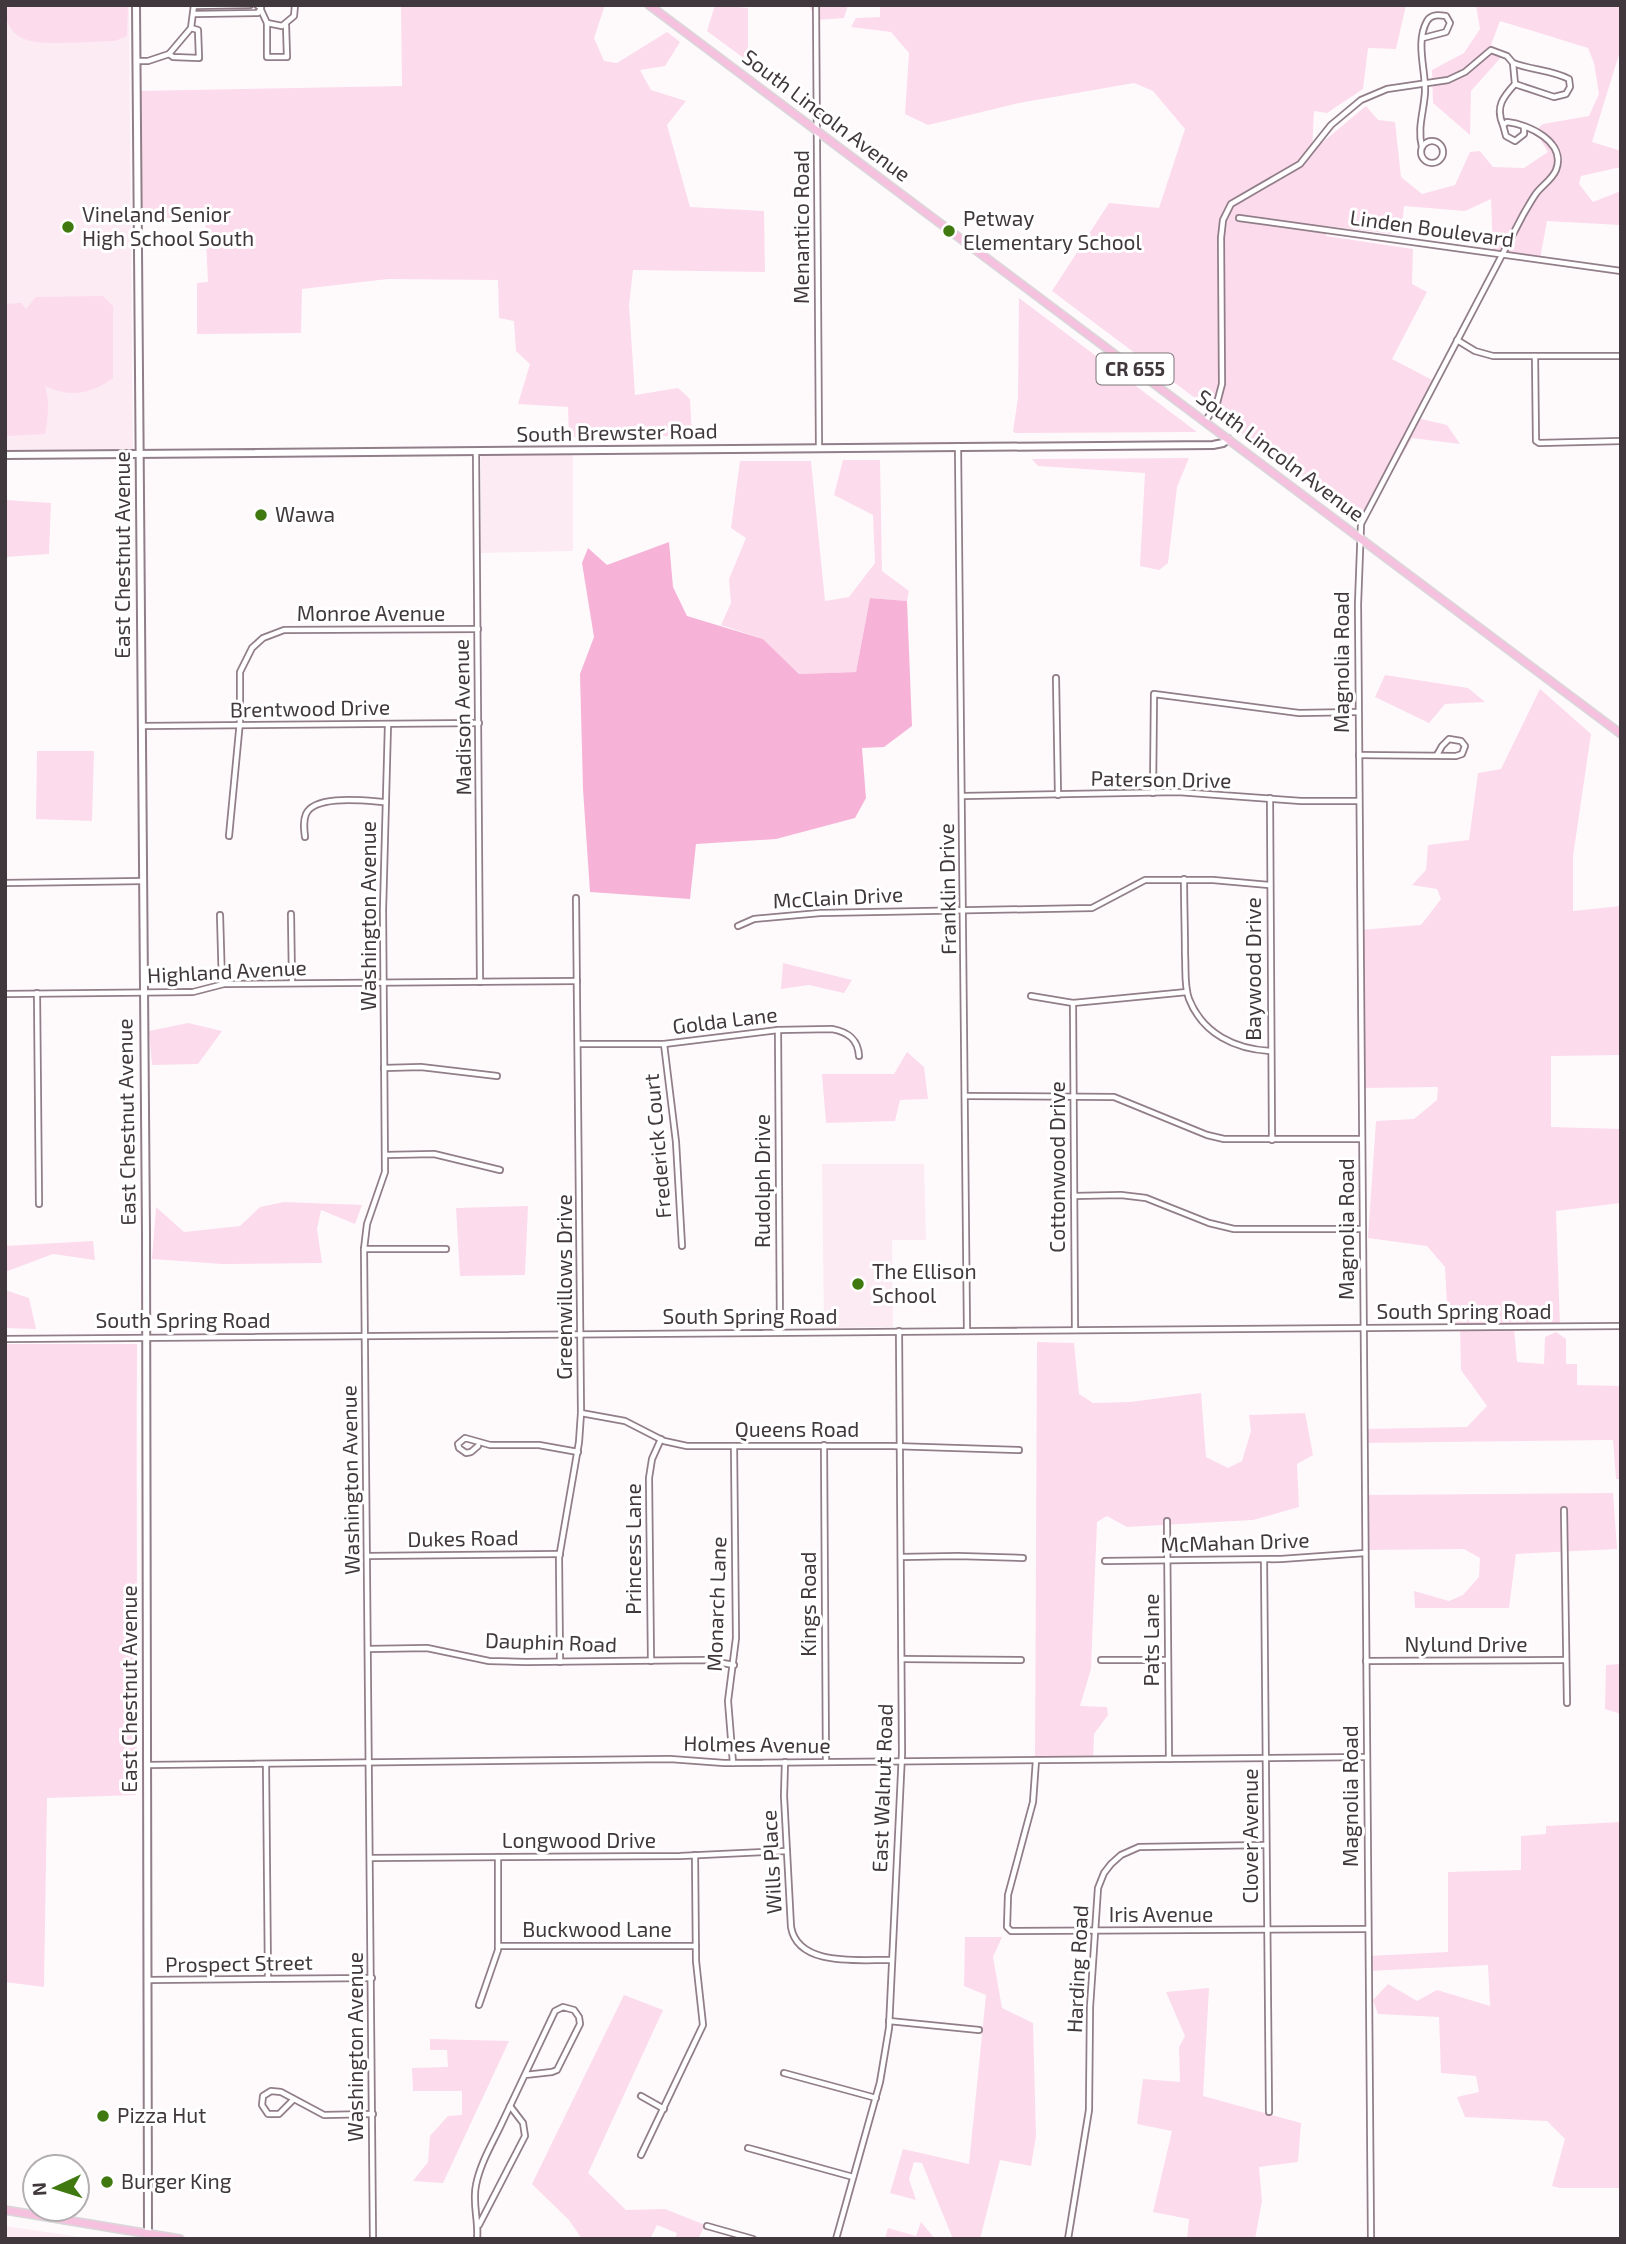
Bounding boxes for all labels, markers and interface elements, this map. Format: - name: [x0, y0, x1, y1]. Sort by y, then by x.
- street label: South Lincoln Avenue: [738, 43, 916, 186]
- street label: Menantico Road: [788, 150, 813, 304]
- place label: Vineland Senior High School South: [82, 201, 254, 250]
- street label: Linden Boulevard: [1348, 204, 1516, 251]
- place label: Petway Elementary School: [963, 205, 1143, 254]
- marker: Vineland Senior High School South: [60, 219, 76, 235]
- marker: Petway Elementary School: [941, 223, 957, 239]
- road number: CR 655: [1096, 354, 1174, 384]
- street label: South Lincoln Avenue: [1192, 383, 1370, 526]
- street label: South Brewster Road: [516, 417, 718, 446]
- street label: East Chestnut Avenue: [109, 451, 134, 659]
- place label: Wawa: [275, 501, 335, 526]
- marker: Wawa: [253, 507, 269, 523]
- street label: Magnolia Road: [1328, 591, 1353, 733]
- street label: Monroe Avenue: [297, 600, 445, 625]
- street label: Madison Avenue: [448, 639, 475, 796]
- street label: Brentwood Drive: [230, 694, 390, 721]
- street label: Paterson Drive: [1090, 765, 1232, 792]
- street label: Washington Avenue: [355, 821, 380, 1011]
- street label: Franklin Drive: [933, 823, 960, 955]
- street label: McClain Drive: [772, 881, 904, 912]
- street label: Baywood Drive: [1240, 897, 1265, 1041]
- street label: Highland Avenue: [147, 954, 307, 987]
- street label: Golda Lane: [671, 1001, 779, 1038]
- street label: East Chestnut Avenue: [111, 1018, 140, 1226]
- street label: Frederick Court: [638, 1073, 675, 1219]
- street label: Cottonwood Drive: [1044, 1081, 1069, 1253]
- street label: Rudolph Drive: [749, 1114, 774, 1248]
- street label: Magnolia Road: [1333, 1158, 1358, 1300]
- street label: Greenwillows Drive: [551, 1194, 576, 1380]
- place label: The Ellison School: [872, 1258, 977, 1307]
- marker: The Ellison School: [850, 1276, 866, 1292]
- street label: South Spring Road: [1376, 1298, 1552, 1323]
- street label: South Spring Road: [662, 1303, 838, 1328]
- street label: South Spring Road: [95, 1307, 271, 1332]
- street label: Washington Avenue: [335, 1385, 364, 1575]
- street label: Queens Road: [735, 1416, 859, 1442]
- street label: Princess Lane: [620, 1483, 645, 1615]
- street label: Dukes Road: [407, 1524, 519, 1551]
- street label: McMahan Drive: [1160, 1526, 1310, 1557]
- street label: Monarch Lane: [701, 1536, 730, 1672]
- street label: Kings Road: [795, 1551, 820, 1657]
- street label: East Chestnut Avenue: [116, 1585, 141, 1793]
- street label: Pats Lane: [1138, 1594, 1163, 1687]
- street label: Dauphin Road: [485, 1627, 618, 1656]
- street label: Nylund Drive: [1405, 1631, 1527, 1656]
- street label: East Walnut Road: [866, 1703, 897, 1873]
- street label: Magnolia Road: [1337, 1725, 1362, 1867]
- street label: Holmes Avenue: [683, 1730, 831, 1757]
- street label: Clover Avenue: [1237, 1769, 1262, 1903]
- street label: Wills Place: [755, 1809, 786, 1915]
- street label: Longwood Drive: [502, 1827, 656, 1852]
- street label: Iris Avenue: [1109, 1901, 1213, 1926]
- street label: Harding Road: [1061, 1904, 1092, 2033]
- street label: Buckwood Lane: [522, 1916, 672, 1941]
- street label: Prospect Street: [165, 1949, 313, 1976]
- street label: Washington Avenue: [342, 1952, 367, 2142]
- place label: Pizza Hut: [117, 2102, 206, 2127]
- marker: Pizza Hut: [95, 2108, 111, 2124]
- north arrow: [21, 2153, 91, 2223]
- place label: Burger King: [121, 2168, 232, 2193]
- marker: Burger King: [99, 2174, 115, 2190]
- text: N: [27, 2182, 50, 2197]

